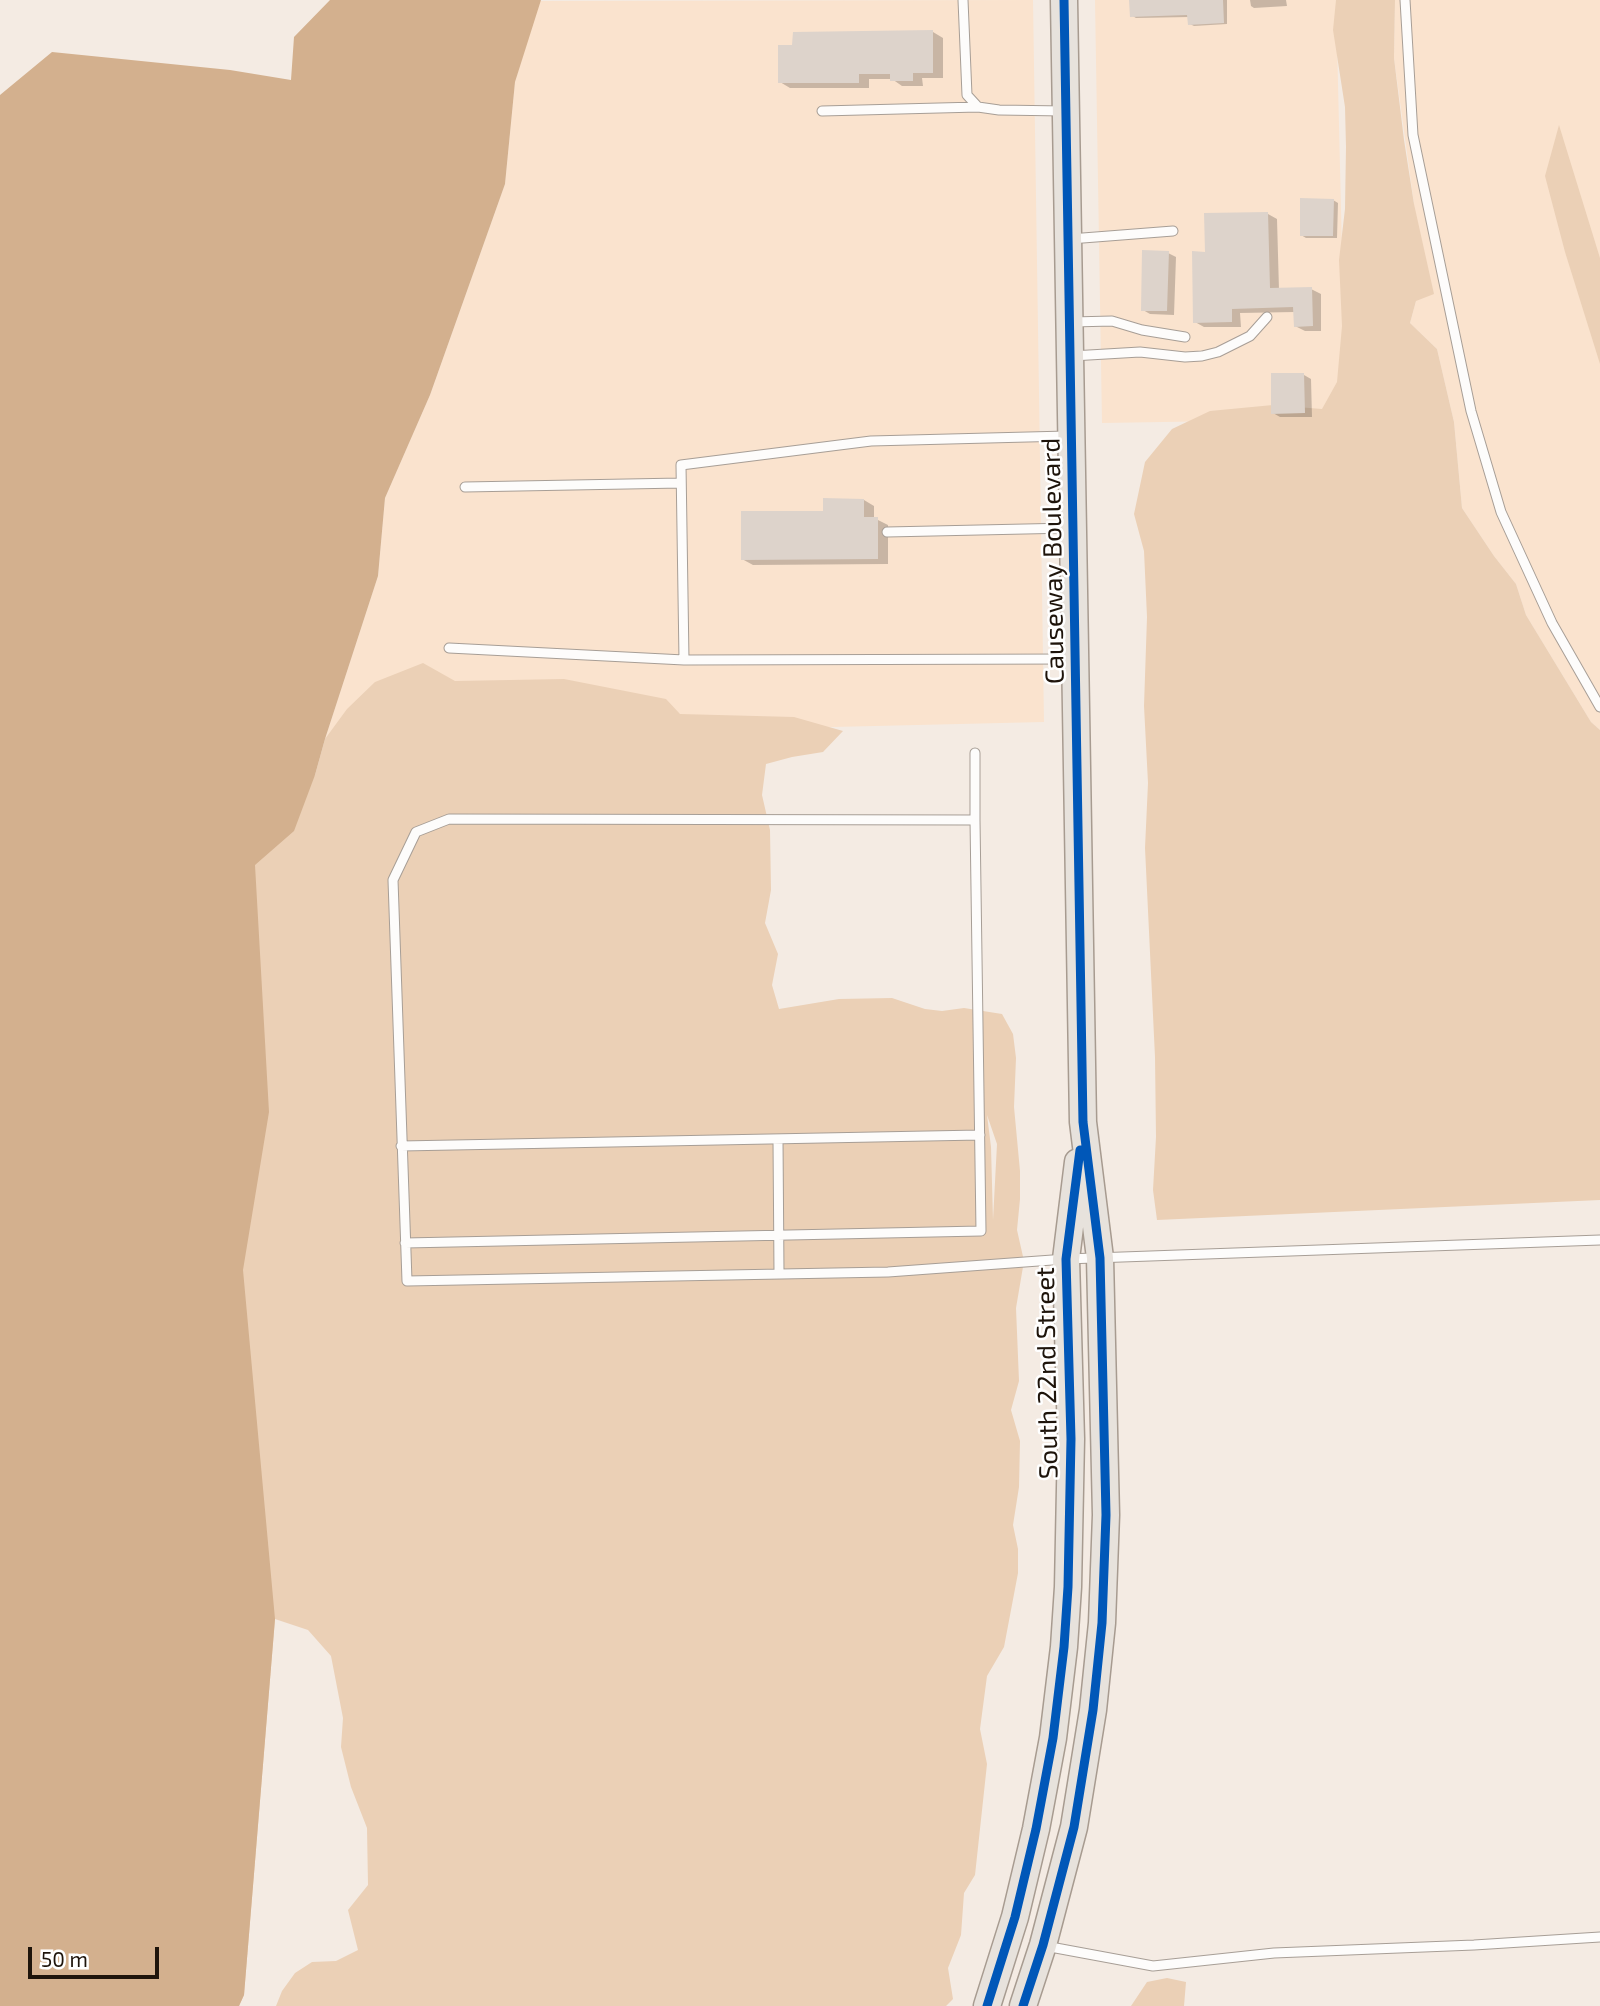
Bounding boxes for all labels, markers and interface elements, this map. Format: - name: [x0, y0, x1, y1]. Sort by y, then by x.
- street label: Causeway Boulevard: [1035, 437, 1071, 685]
- street label: South 22nd Street: [1030, 1267, 1064, 1479]
- scale bar: [32, 1932, 163, 1976]
- text: 50 m: [41, 1946, 88, 1971]

